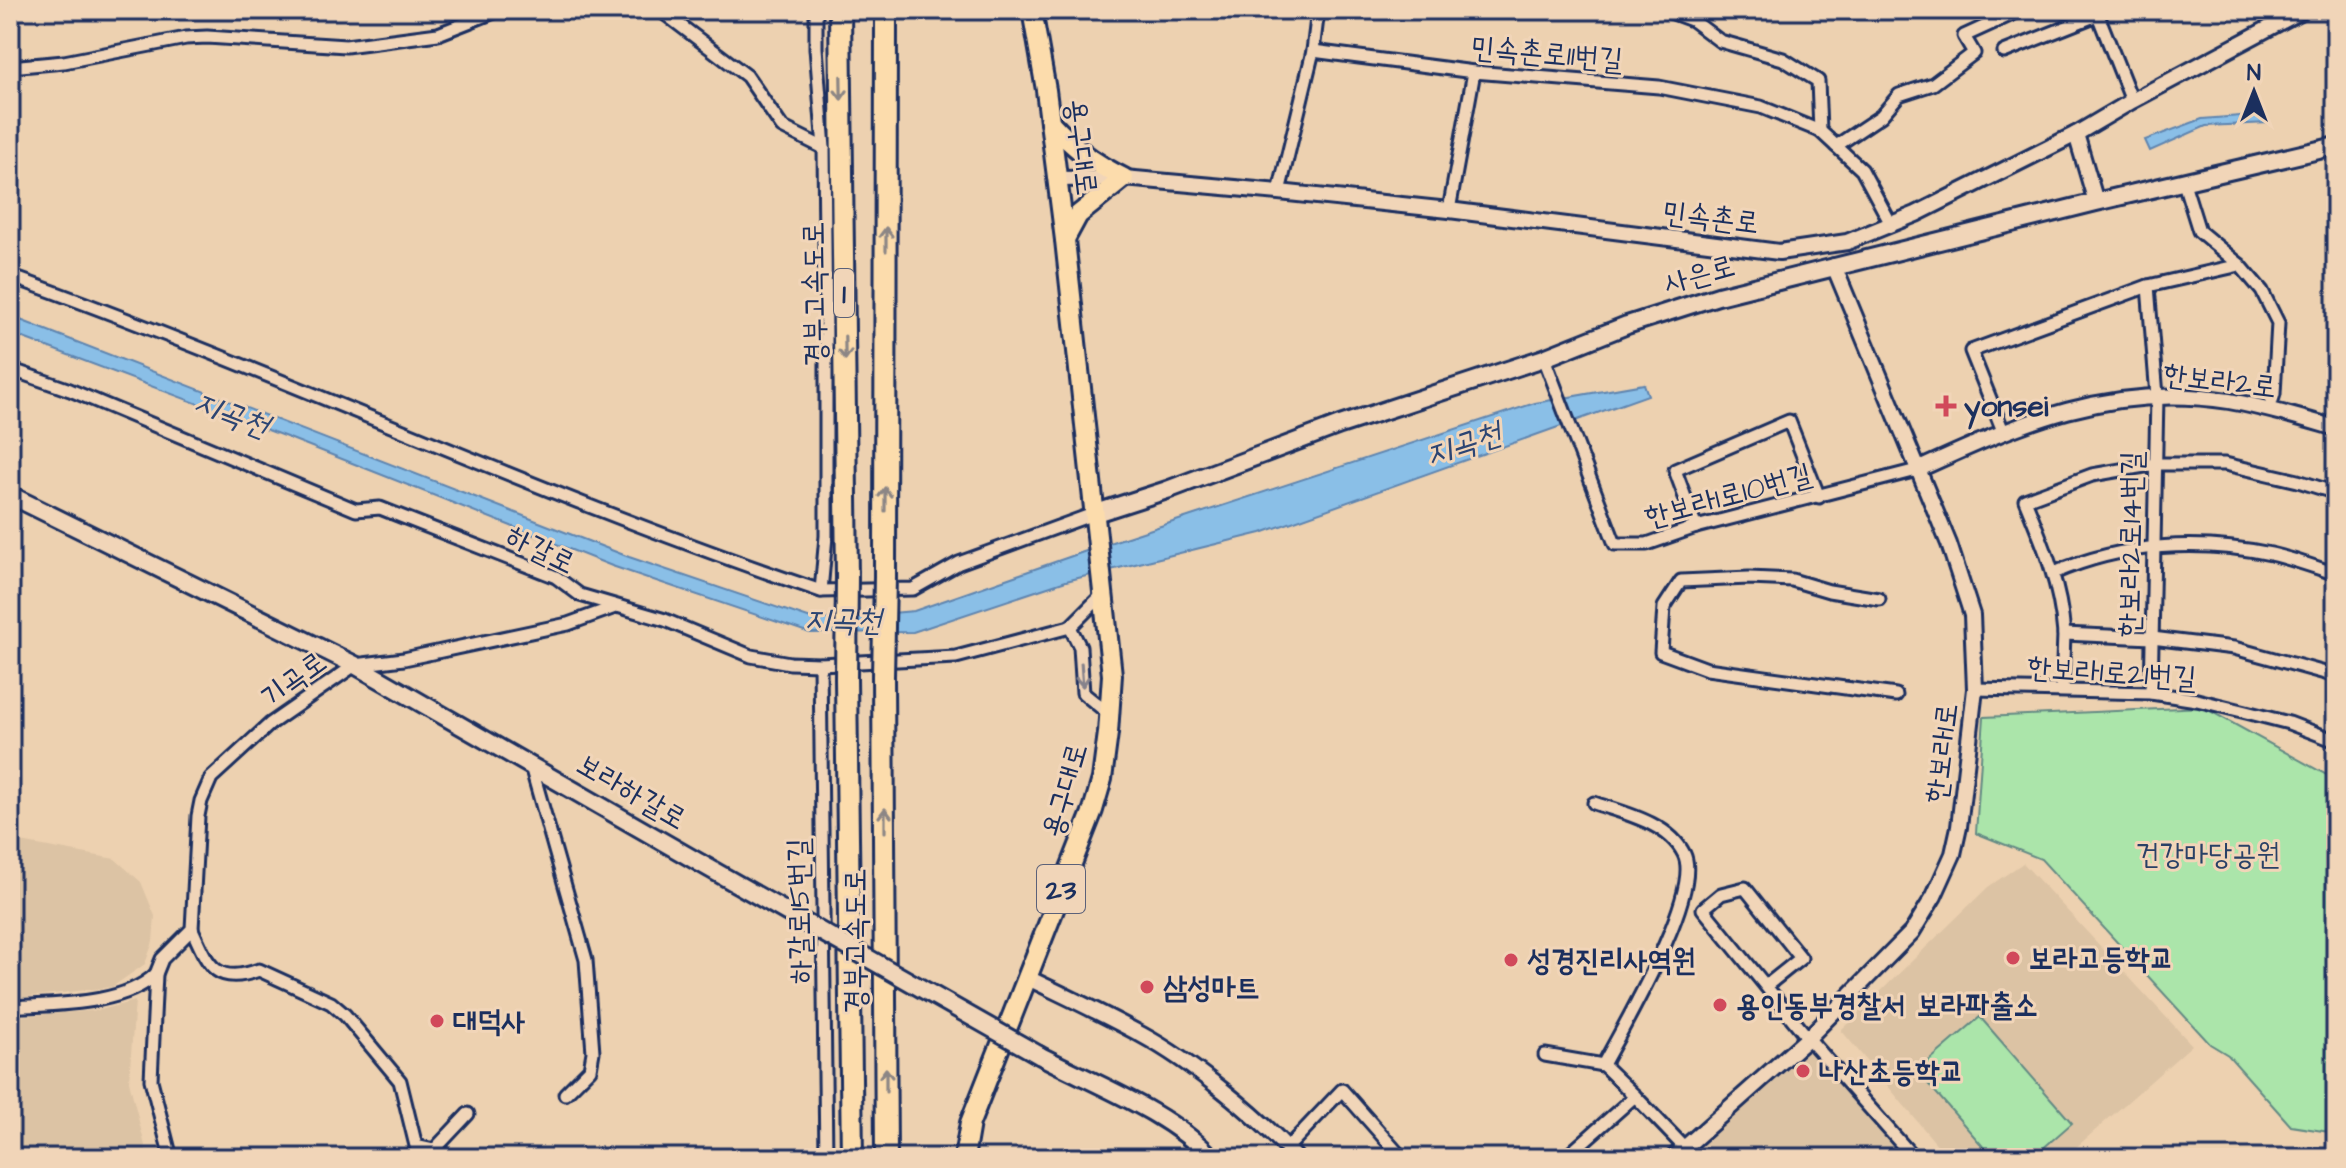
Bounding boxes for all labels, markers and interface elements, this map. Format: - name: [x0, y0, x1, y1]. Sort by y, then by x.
- street label: 민속촌로11번길: [1469, 26, 1625, 82]
- north arrow: [2214, 52, 2294, 132]
- text: N: [2247, 58, 2261, 89]
- one-way arrow: [834, 74, 849, 101]
- street label: 용구대로: [1054, 97, 1108, 198]
- street label: 민속촌로: [1660, 191, 1761, 245]
- street label: 경부고속도로: [793, 221, 837, 367]
- one-way arrow: [878, 226, 894, 253]
- street label: 사은로: [1659, 245, 1740, 305]
- road number: 1: [834, 269, 854, 317]
- one-way arrow: [837, 334, 852, 361]
- street label: 한보라2로: [2161, 353, 2279, 409]
- water label: 지곡천: [187, 380, 279, 450]
- place label: yonsei: [1964, 386, 2049, 430]
- marker: yonsei: [1935, 395, 1957, 417]
- water label: 지곡천: [1420, 410, 1510, 478]
- street label: 한보라2로14번길: [2108, 451, 2154, 638]
- street label: 한보라1로10번길: [1640, 453, 1816, 538]
- one-way arrow: [877, 486, 893, 513]
- street label: 하갈로: [499, 515, 582, 585]
- water label: 지곡천: [804, 597, 885, 644]
- street label: 기곡로: [252, 642, 335, 718]
- street label: 한보라1로21번길: [2026, 646, 2198, 700]
- one-way arrow: [1075, 661, 1090, 688]
- street label: 한보라1로: [1915, 701, 1969, 806]
- street label: 용구대로: [1031, 738, 1098, 842]
- street label: 보라하갈로: [569, 744, 694, 840]
- one-way arrow: [877, 807, 893, 834]
- park label: 건강마당공원: [2136, 834, 2280, 876]
- street label: 하갈로15번길: [778, 838, 822, 984]
- road number: 23: [1037, 865, 1085, 913]
- street label: 경부고속도로: [835, 869, 877, 1013]
- place label: 보라고등학교: [2029, 938, 2174, 980]
- place label: 성경진리사역원: [1527, 940, 1696, 982]
- marker: 보라고등학교: [2004, 949, 2022, 967]
- marker: 성경진리사역원: [1502, 951, 1520, 969]
- place label: 삼성마트: [1163, 967, 1260, 1009]
- marker: 삼성마트: [1138, 978, 1156, 996]
- place label: 용인동부경찰서 보라파출소: [1736, 985, 2038, 1027]
- marker: 용인동부경찰서 보라파출소: [1711, 996, 1729, 1014]
- place label: 대덕사: [453, 1001, 525, 1043]
- marker: 대덕사: [428, 1012, 446, 1030]
- place label: 나산초등학교: [1819, 1051, 1964, 1093]
- marker: 나산초등학교: [1794, 1062, 1812, 1080]
- one-way arrow: [878, 1067, 894, 1094]

